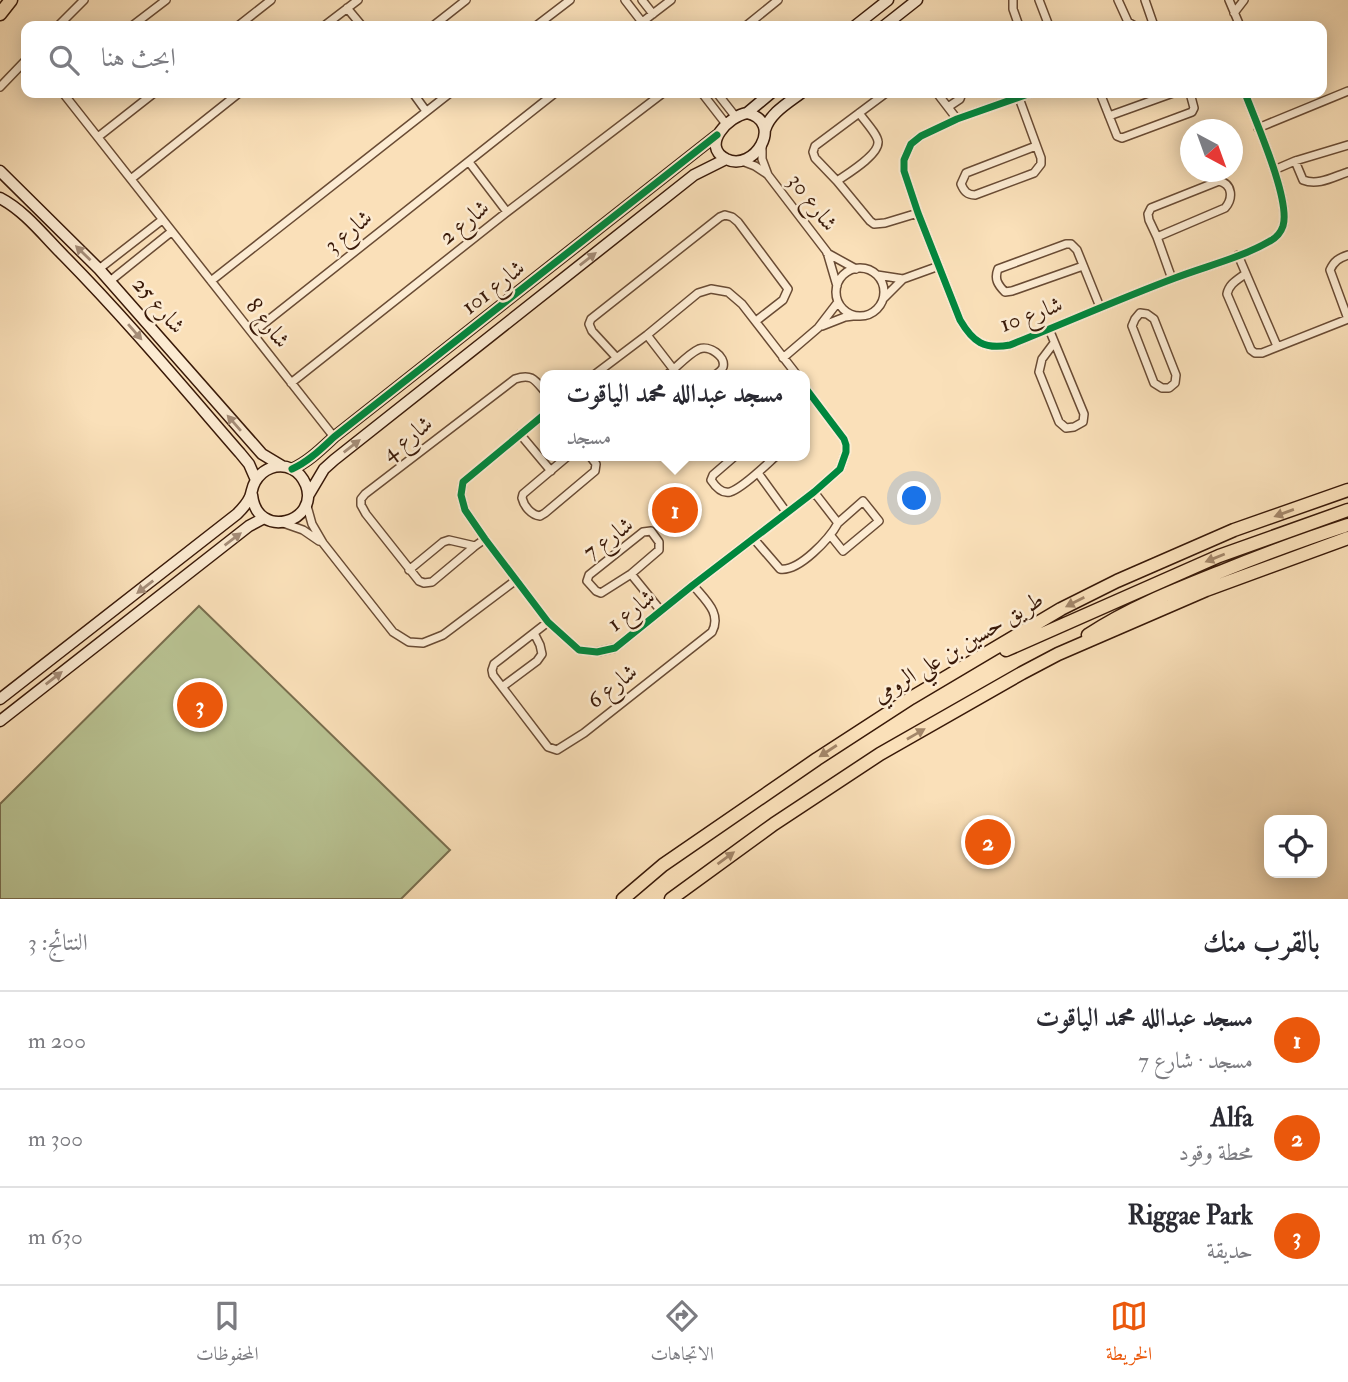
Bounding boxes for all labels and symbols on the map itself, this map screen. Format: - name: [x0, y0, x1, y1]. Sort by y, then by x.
- north arrow: [1180, 119, 1243, 182]
- street label: شارع 30: [778, 167, 844, 240]
- street label: شارع 2: [433, 193, 498, 255]
- street label: شارع 3: [318, 203, 381, 263]
- one-way arrow: [75, 245, 92, 261]
- one-way arrow: [580, 252, 597, 267]
- street label: شارع 101: [455, 253, 534, 325]
- street label: شارع 25: [122, 270, 192, 343]
- street label: شارع 10: [996, 289, 1068, 343]
- street label: شارع 8: [236, 292, 297, 357]
- one-way arrow: [127, 323, 143, 341]
- street label: شارع 4: [376, 409, 442, 471]
- one-way arrow: [227, 414, 243, 431]
- one-way arrow: [342, 438, 360, 453]
- your location: [897, 481, 931, 515]
- pin: 1: [652, 484, 698, 536]
- one-way arrow: [1273, 508, 1294, 519]
- street label: شارع 7: [577, 510, 642, 570]
- one-way arrow: [224, 532, 242, 546]
- one-way arrow: [1204, 552, 1225, 563]
- one-way arrow: [136, 579, 154, 594]
- street label: شارع 1: [601, 582, 664, 642]
- street label: طريق حسين بن علي الرومي: [867, 585, 1053, 716]
- one-way arrow: [1065, 597, 1085, 608]
- street label: شارع 6: [581, 657, 646, 719]
- one-way arrow: [44, 671, 62, 686]
- pin: 3: [177, 679, 223, 731]
- one-way arrow: [906, 728, 926, 740]
- one-way arrow: [818, 745, 838, 758]
- pin: 2: [965, 816, 1011, 868]
- one-way arrow: [717, 852, 735, 866]

